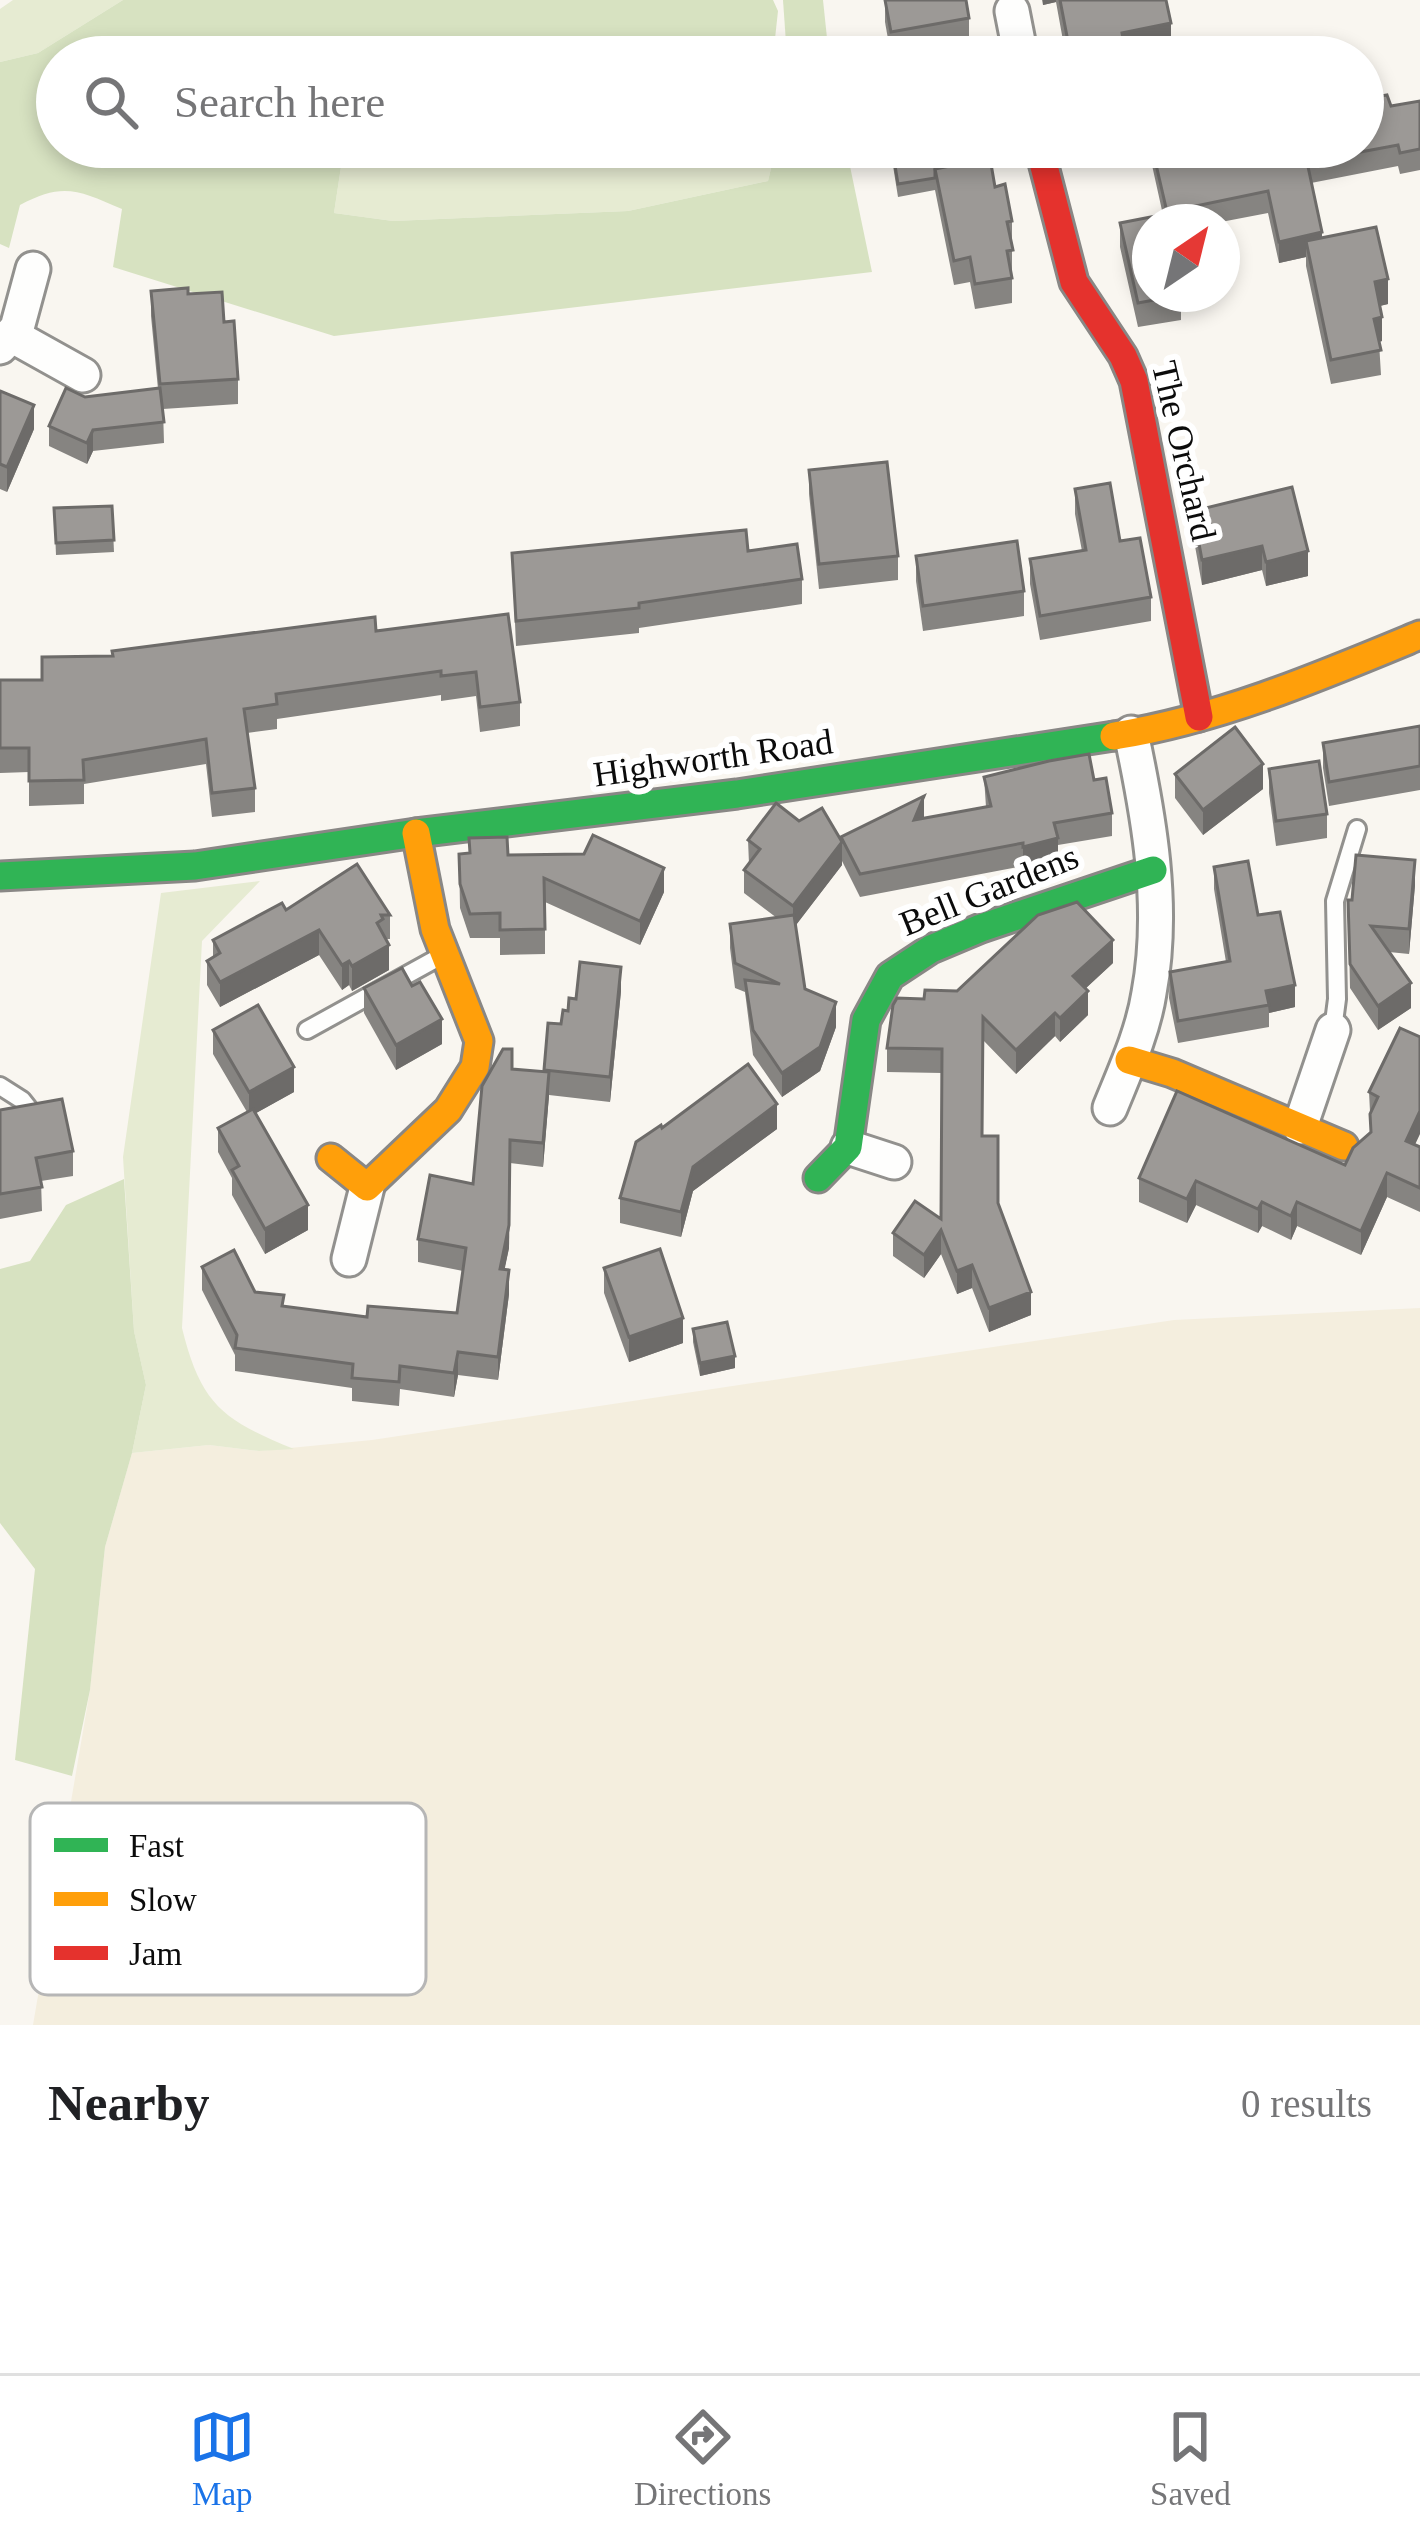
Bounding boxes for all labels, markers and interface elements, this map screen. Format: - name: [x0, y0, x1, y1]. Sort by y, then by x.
- search box: [36, 36, 1384, 168]
- icon: search: [78, 69, 144, 135]
- text: Search here: [174, 77, 385, 127]
- north arrow: [1132, 204, 1240, 312]
- street label: The Orchard: [1144, 357, 1224, 545]
- street label: Highworth Road: [591, 721, 835, 795]
- street label: Bell Gardens: [894, 836, 1084, 944]
- legend: [30, 1803, 426, 1995]
- text: Fast: [129, 1828, 184, 1864]
- text: Slow: [129, 1882, 197, 1918]
- text: Jam: [129, 1936, 182, 1972]
- text: Nearby: [48, 2075, 209, 2131]
- text: 0 results: [1241, 2082, 1372, 2125]
- tab: Map: [189, 2404, 255, 2513]
- tab: Directions: [634, 2404, 771, 2513]
- tab: Saved: [1150, 2404, 1231, 2513]

